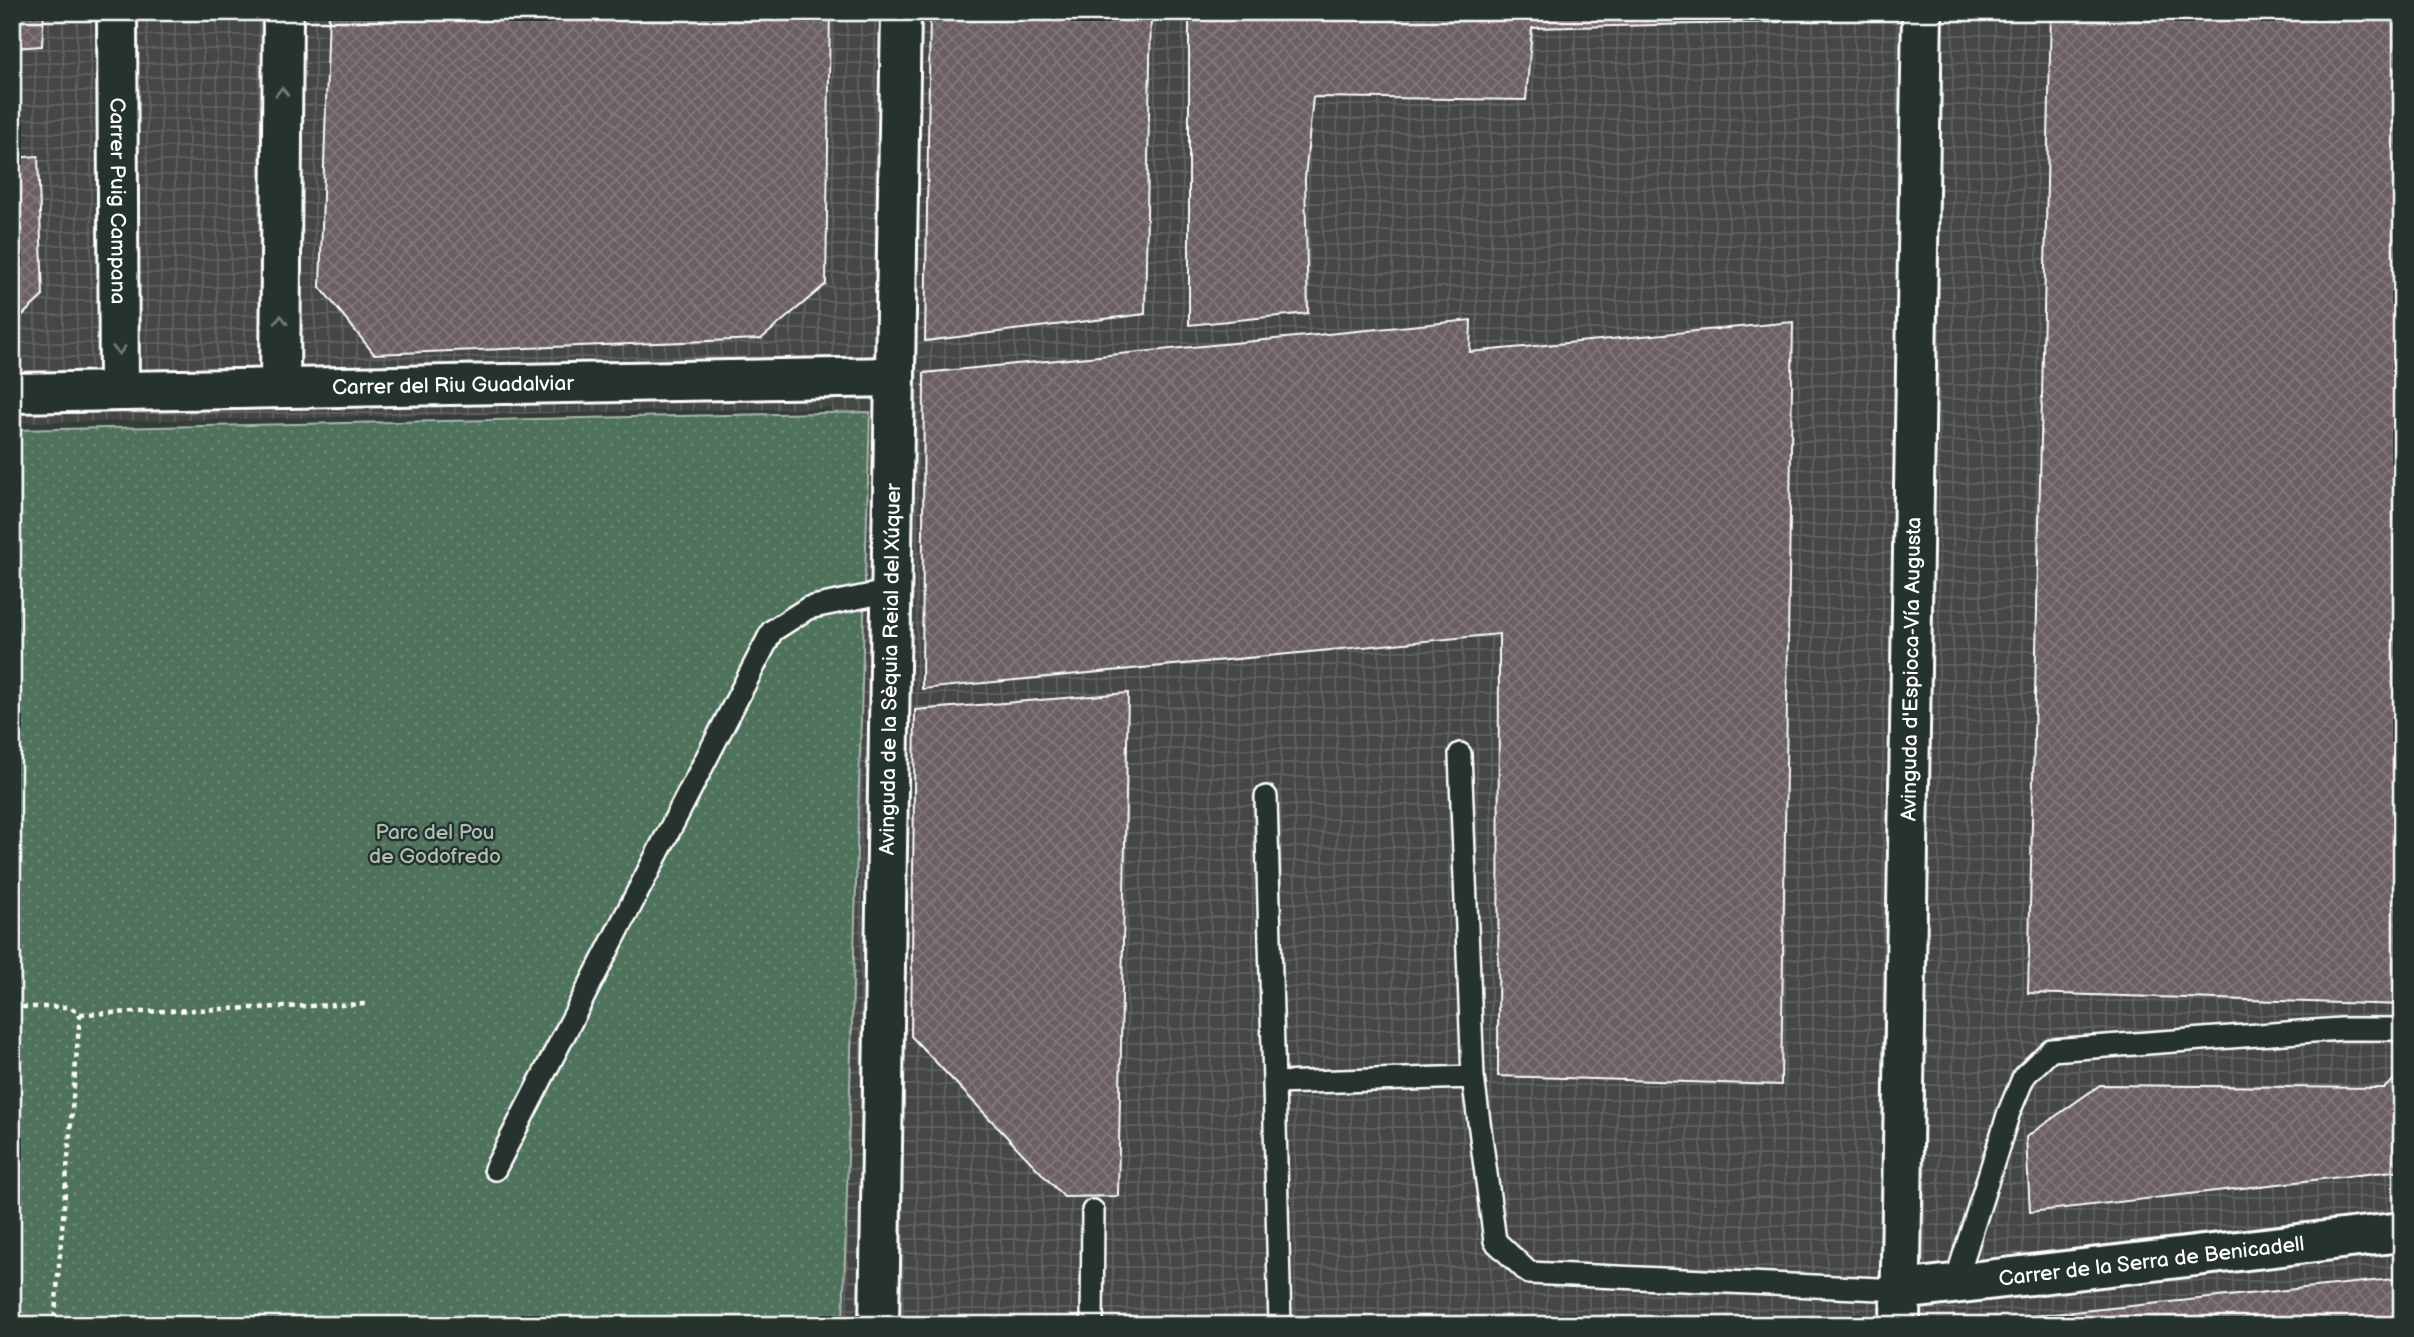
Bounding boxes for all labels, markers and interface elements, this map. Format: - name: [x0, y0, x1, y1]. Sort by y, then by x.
- one-way arrow: [274, 86, 290, 97]
- street label: Carrer Puig Campana: [105, 97, 131, 305]
- one-way arrow: [273, 314, 289, 324]
- one-way arrow: [111, 345, 127, 356]
- street label: Carrer del Riu Guadalviar: [332, 370, 574, 400]
- street label: Avinguda de la Sèquia Reial del Xúquer: [874, 483, 906, 855]
- street label: Avinguda d'Espioca-Vía Augusta: [1896, 517, 1926, 821]
- park label: Parc del Pou de Godofredo: [369, 820, 501, 869]
- street label: Carrer de la Serra de Benicadell: [1997, 1231, 2305, 1291]

